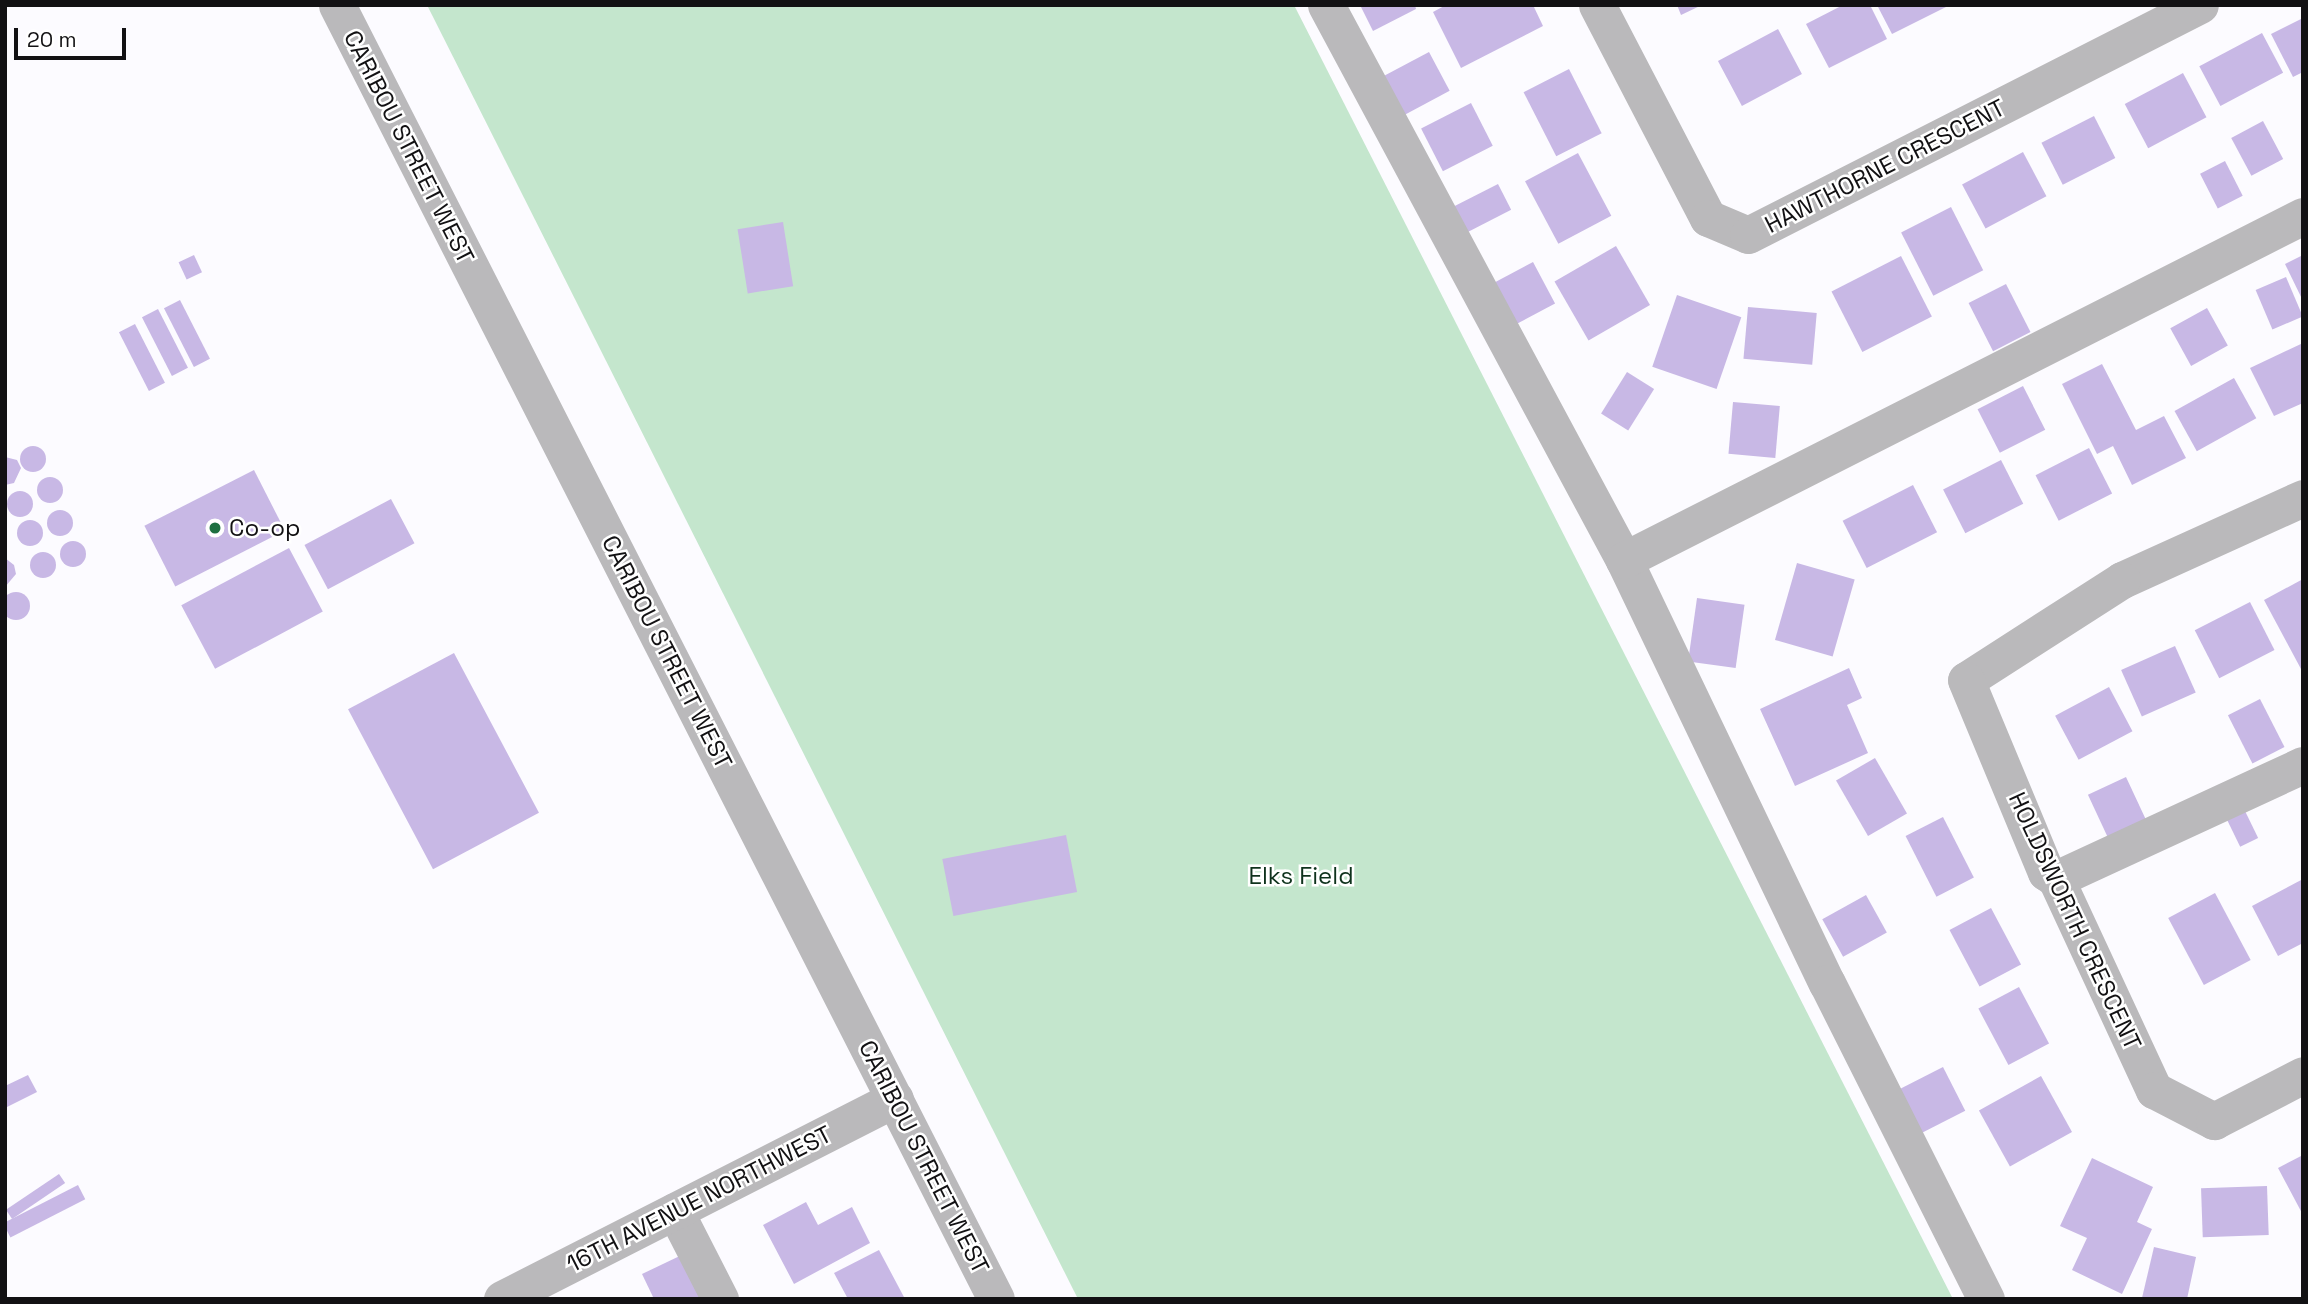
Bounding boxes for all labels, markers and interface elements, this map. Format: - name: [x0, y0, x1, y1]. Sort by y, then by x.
- scale bar: [18, 14, 130, 58]
- street label: CARIBOU STREET WEST: [337, 25, 481, 269]
- text: 20 m: [27, 26, 77, 53]
- street label: HAWTHORNE CRESCENT: [1760, 93, 2010, 239]
- place label: Co-op: [229, 514, 300, 542]
- marker: Co-op: [207, 520, 223, 536]
- street label: CARIBOU STREET WEST: [595, 530, 739, 774]
- street label: HOLDSWORTH CRESCENT: [2003, 788, 2147, 1054]
- park label: Elks Field: [1248, 862, 1354, 890]
- street label: CARIBOU STREET WEST: [852, 1035, 996, 1279]
- street label: 16TH AVENUE NORTHWEST: [562, 1119, 836, 1279]

